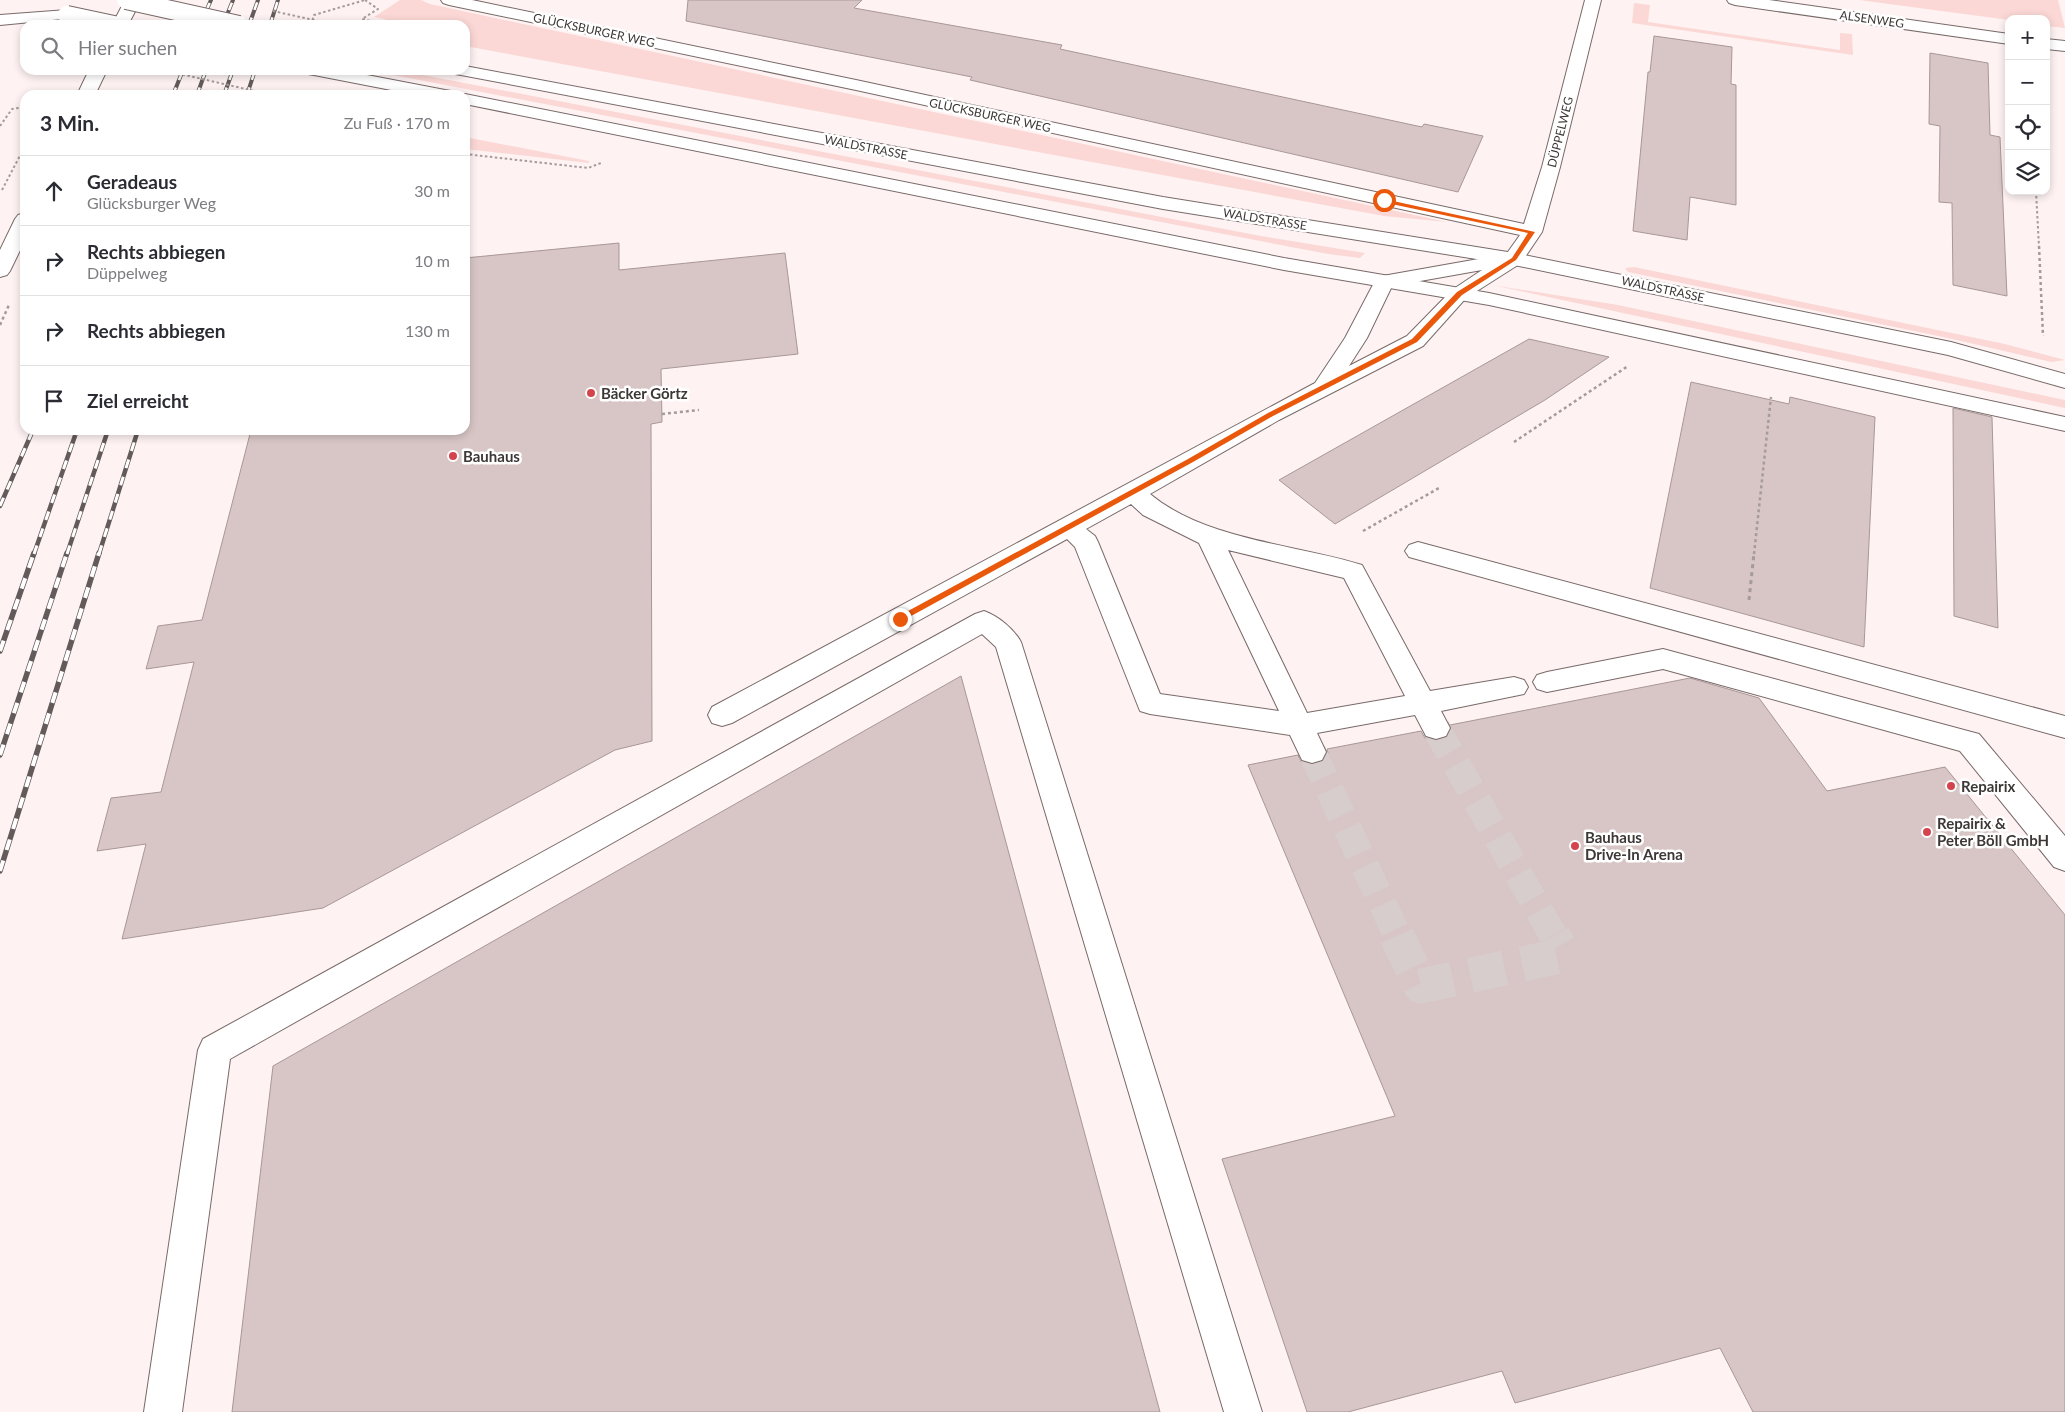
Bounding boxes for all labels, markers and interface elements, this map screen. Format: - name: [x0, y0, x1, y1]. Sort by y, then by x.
- street label: ALSENWEG: [1839, 7, 1905, 31]
- street label: GLÜCKSBURGER WEG: [532, 10, 656, 50]
- map controls: [2005, 15, 2050, 195]
- button: +: [2005, 15, 2050, 60]
- search box: [20, 20, 470, 75]
- icon: search: [38, 34, 66, 62]
- text: Hier suchen: [78, 36, 177, 59]
- button: −: [2005, 60, 2050, 105]
- street label: GLÜCKSBURGER WEG: [928, 95, 1052, 135]
- street label: DÜPPELWEG: [1544, 95, 1576, 169]
- button: locate: [2005, 105, 2050, 150]
- text: 3 Min.: [40, 110, 99, 135]
- text: Zu Fuß · 170 m: [344, 113, 450, 132]
- street label: WALDSTRASSE: [823, 132, 909, 162]
- button: layers: [2005, 150, 2050, 195]
- text: Geradeaus: [87, 170, 177, 193]
- icon: ahead: [40, 177, 68, 205]
- text: 30 m: [414, 181, 450, 200]
- route start: [1373, 189, 1396, 212]
- text: Glücksburger Weg: [87, 193, 216, 212]
- street label: WALDSTRASSE: [1222, 205, 1308, 233]
- text: Rechts abbiegen: [87, 240, 225, 263]
- icon: right: [40, 247, 68, 275]
- text: 10 m: [414, 251, 450, 270]
- text: Düppelweg: [87, 263, 167, 282]
- street label: WALDSTRASSE: [1620, 273, 1706, 305]
- icon: right: [40, 317, 68, 345]
- text: Rechts abbiegen: [87, 319, 225, 342]
- text: 130 m: [405, 321, 450, 340]
- place label: Bäcker Görtz: [601, 384, 688, 402]
- icon: arrive: [40, 387, 68, 415]
- marker: Bäcker Görtz: [585, 387, 597, 399]
- text: Ziel erreicht: [87, 389, 189, 412]
- place label: Bauhaus: [463, 447, 520, 465]
- marker: Bauhaus: [447, 450, 459, 462]
- route end: [889, 608, 912, 631]
- place label: Repairix: [1961, 777, 2015, 795]
- marker: Repairix: [1945, 780, 1957, 792]
- place label: Repairix & Peter Böll GmbH: [1937, 814, 2049, 849]
- marker: Repairix & Peter Böll GmbH: [1921, 826, 1933, 838]
- place label: Bauhaus Drive-In Arena: [1585, 828, 1683, 863]
- marker: Bauhaus Drive-In Arena: [1569, 840, 1581, 852]

